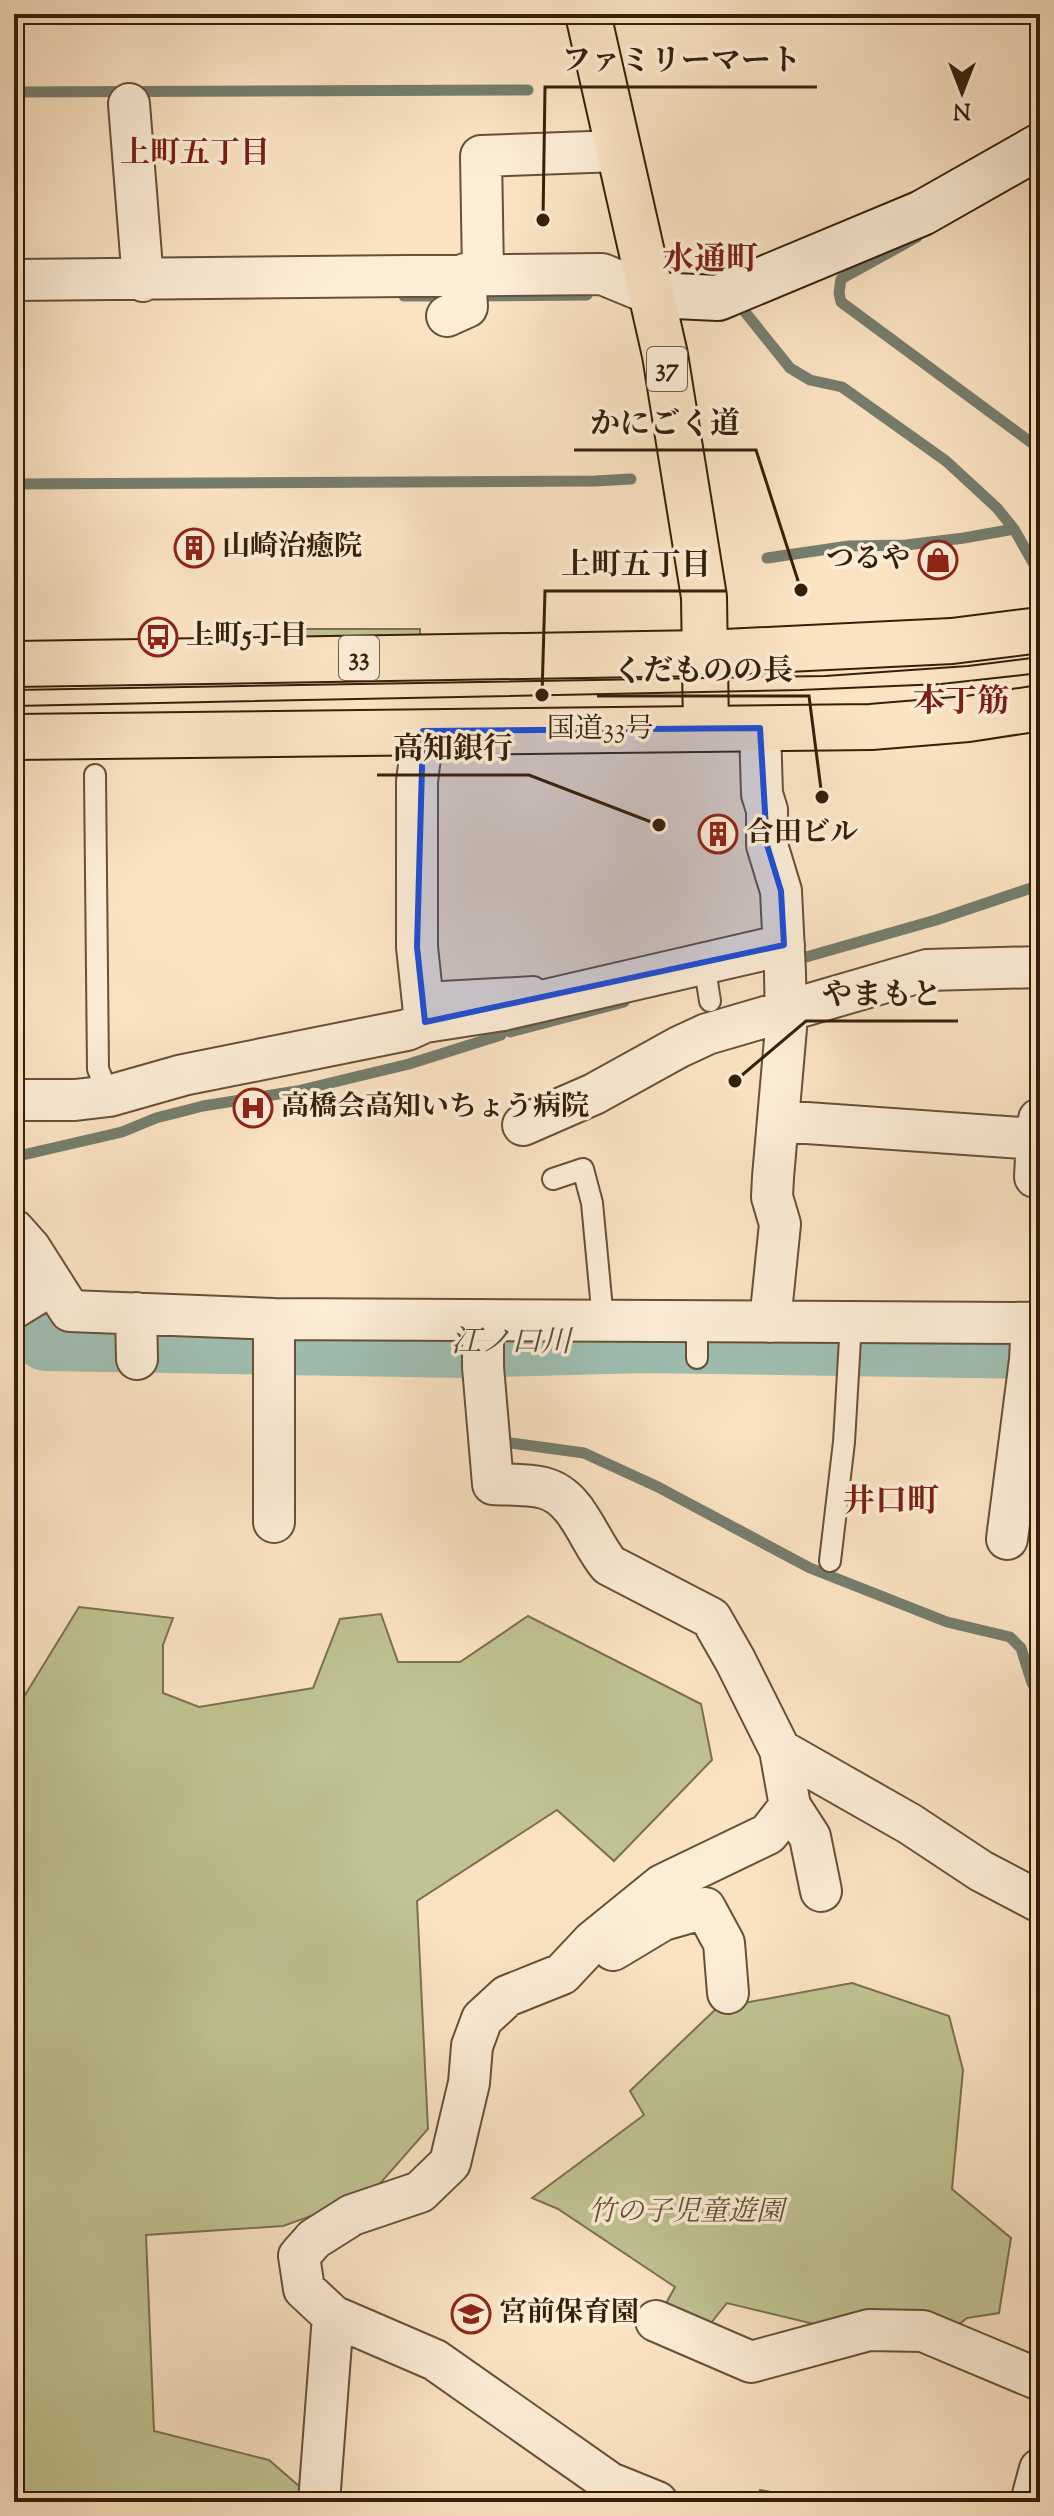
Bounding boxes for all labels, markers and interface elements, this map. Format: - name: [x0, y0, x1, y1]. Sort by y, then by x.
- callout: ファミリーマート: [545, 33, 817, 87]
- text: ファミリーマート: [561, 41, 801, 84]
- north arrow: [922, 52, 1002, 132]
- text: N: [953, 93, 971, 125]
- district label: 上町五丁目: [120, 133, 270, 176]
- district label: 水通町: [662, 238, 758, 284]
- road number: 37: [647, 347, 687, 391]
- callout: かにごく道: [574, 396, 756, 450]
- text: かにごく道: [590, 404, 740, 447]
- building icon: 山崎治癒院: [173, 527, 215, 569]
- place label: 山崎治癒院: [222, 528, 362, 568]
- callout: 上町五丁目: [545, 537, 727, 591]
- shop icon: つるや: [917, 539, 959, 581]
- place label: つるや: [826, 540, 910, 580]
- text: 上町五丁目: [561, 545, 711, 588]
- bus stop icon: 上町5丁目: [137, 616, 179, 658]
- place label: 上町5丁目: [186, 617, 308, 657]
- road number: 33: [339, 636, 379, 680]
- callout: くだものの長: [597, 642, 809, 696]
- text: くだものの長: [613, 651, 793, 694]
- district label: 本丁筋: [913, 680, 1009, 726]
- street label: 国道33号: [547, 710, 653, 750]
- callout: 高知銀行: [377, 721, 529, 775]
- text: 高知銀行: [393, 729, 513, 772]
- building icon: 合田ビル: [697, 813, 739, 855]
- place label: 合田ビル: [746, 814, 858, 854]
- callout: やまもと: [806, 967, 958, 1021]
- text: やまもと: [822, 975, 942, 1018]
- hospital icon: 高橋会高知いちょう病院: [232, 1087, 274, 1129]
- place label: 高橋会高知いちょう病院: [281, 1088, 589, 1128]
- water label: 江ノ口川: [451, 1322, 574, 1365]
- district label: 井口町: [843, 1480, 939, 1526]
- park label: 竹の子児童遊園: [588, 2193, 788, 2233]
- school or university icon: 宮前保育園: [450, 2293, 492, 2335]
- place label: 宮前保育園: [499, 2294, 639, 2334]

